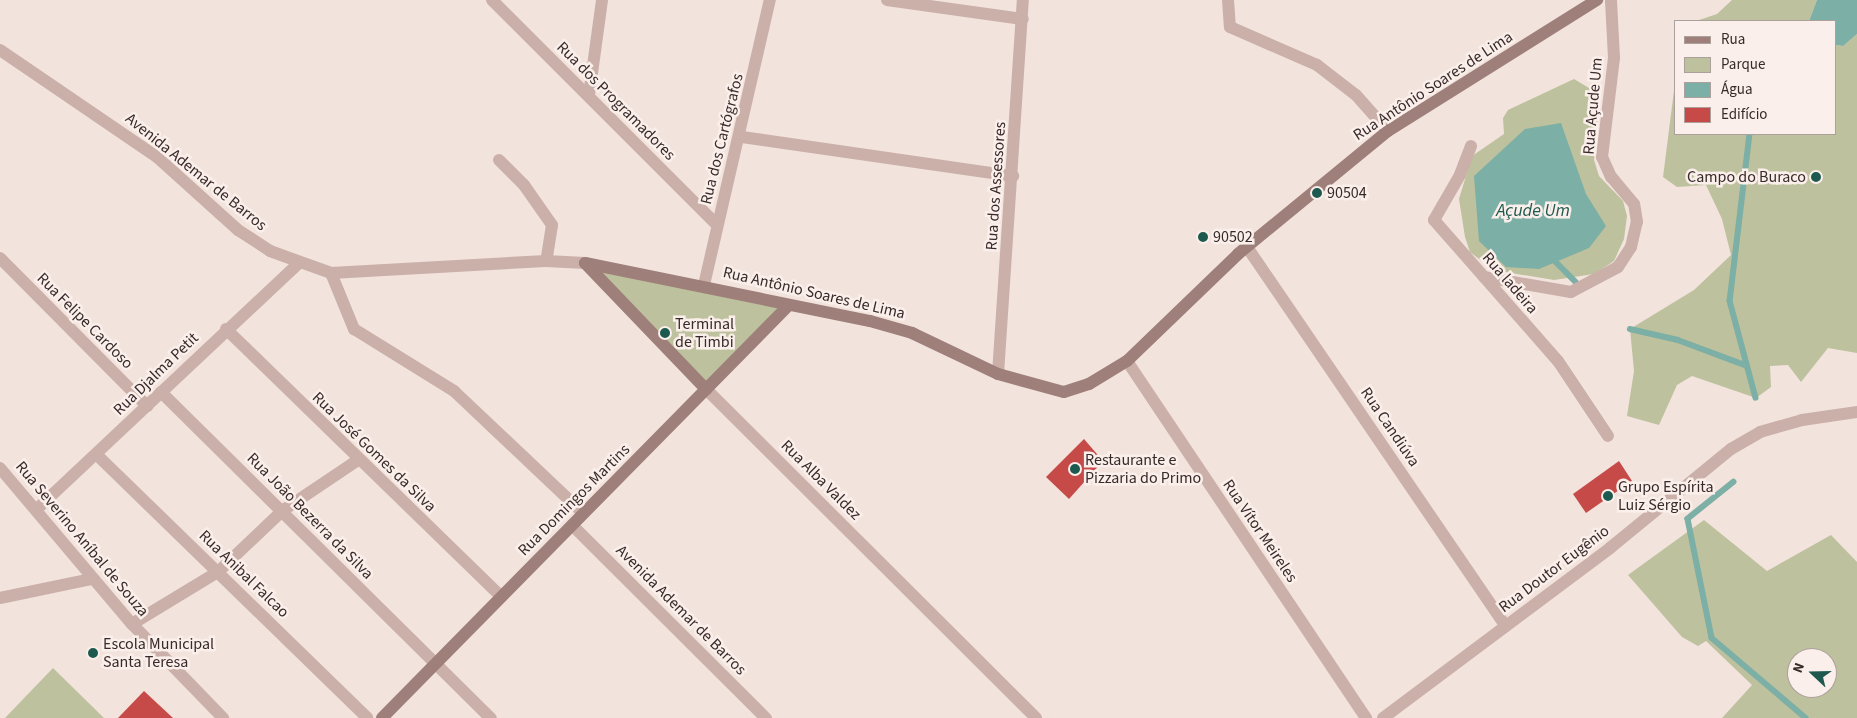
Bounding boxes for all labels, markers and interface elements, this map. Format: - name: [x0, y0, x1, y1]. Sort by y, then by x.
- legend: [1674, 20, 1837, 135]
- street label: Rua Antônio Soares de Lima: [1350, 27, 1516, 145]
- text: Rua: [1721, 29, 1745, 50]
- street label: Rua dos Programadores: [553, 38, 679, 164]
- text: Parque: [1721, 54, 1765, 75]
- street label: Rua Açude Um: [1579, 57, 1607, 155]
- street label: Rua dos Cartógrafos: [696, 72, 748, 206]
- text: Água: [1721, 79, 1752, 100]
- text: Edifício: [1721, 104, 1768, 125]
- street label: Avenida Ademar de Barros: [122, 109, 270, 235]
- street label: Rua dos Assessores: [982, 121, 1010, 251]
- place label: Campo do Buraco: [1687, 167, 1806, 187]
- marker: Campo do Buraco: [1810, 171, 1822, 183]
- place label: 90504: [1327, 183, 1367, 203]
- marker: 90504: [1311, 187, 1323, 199]
- water label: Açude Um: [1496, 200, 1570, 222]
- place label: 90502: [1213, 227, 1253, 247]
- marker: 90502: [1197, 231, 1209, 243]
- street label: Rua ladeira: [1478, 248, 1542, 318]
- street label: Rua Antônio Soares de Lima: [721, 263, 907, 323]
- street label: Rua Felipe Cardoso: [33, 269, 137, 373]
- place label: Terminal de Timbi: [675, 314, 734, 352]
- marker: Terminal de Timbi: [659, 327, 671, 339]
- street label: Rua Djalma Petit: [110, 329, 202, 419]
- street label: Rua Candiúva: [1356, 384, 1424, 470]
- street label: Rua José Gomes da Silva: [308, 388, 440, 516]
- street label: Rua Alba Valdez: [777, 436, 865, 524]
- street label: Rua Domingos Martins: [514, 440, 634, 560]
- street label: Rua João Bezerra da Silva: [243, 449, 377, 583]
- place label: Restaurante e Pizzaria do Primo: [1085, 450, 1201, 488]
- street label: Rua Severino Aníbal de Souza: [11, 457, 153, 621]
- marker: Restaurante e Pizzaria do Primo: [1069, 463, 1081, 475]
- street label: Rua Vítor Meireles: [1219, 476, 1301, 586]
- place label: Grupo Espírita Luiz Sérgio: [1618, 477, 1713, 515]
- marker: Grupo Espírita Luiz Sérgio: [1602, 490, 1614, 502]
- street label: Rua Doutor Eugênio: [1495, 521, 1613, 617]
- street label: Rua Anibal Falcao: [195, 526, 293, 622]
- street label: Avenida Ademar de Barros: [612, 541, 750, 679]
- place label: Escola Municipal Santa Teresa: [103, 634, 214, 672]
- marker: Escola Municipal Santa Teresa: [87, 647, 99, 659]
- north arrow: [1787, 648, 1837, 698]
- text: N: [1788, 660, 1810, 676]

